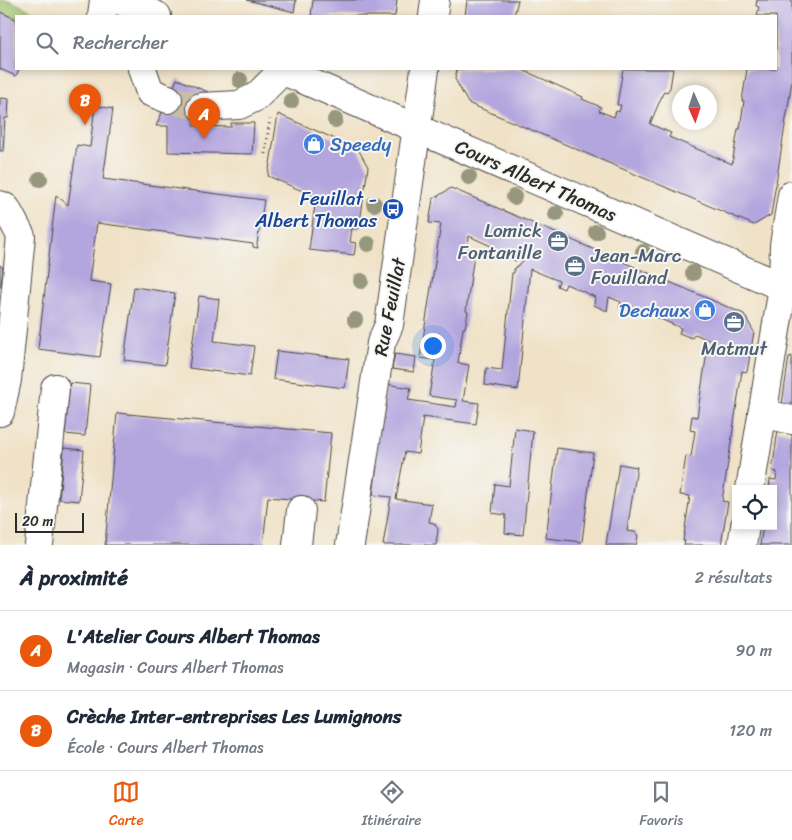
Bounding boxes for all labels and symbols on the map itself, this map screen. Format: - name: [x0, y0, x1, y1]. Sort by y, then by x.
- pin: B: [69, 84, 101, 125]
- north arrow: [672, 85, 717, 130]
- pin: A: [188, 98, 220, 139]
- place label: Speedy: [330, 128, 392, 161]
- street label: Cours Albert Thomas: [450, 130, 622, 231]
- shop icon: Speedy: [302, 132, 326, 156]
- place label: Feuillat - Albert Thomas: [254, 182, 377, 237]
- bus stop icon: Feuillat - Albert Thomas: [381, 197, 405, 221]
- place label: Lomick Fontanille: [458, 214, 542, 269]
- office icon: Lomick Fontanille: [546, 229, 570, 253]
- place label: Jean-Marc Fouilland: [590, 239, 682, 294]
- street label: Rue Feuillat: [364, 254, 415, 359]
- office icon: Jean-Marc Fouilland: [563, 254, 587, 278]
- place label: Dechaux: [619, 294, 689, 327]
- shop icon: Dechaux: [693, 298, 717, 322]
- office icon: Matmut: [722, 310, 746, 334]
- place label: Matmut: [701, 332, 768, 365]
- your location: [420, 333, 446, 359]
- scale bar: [15, 510, 84, 533]

